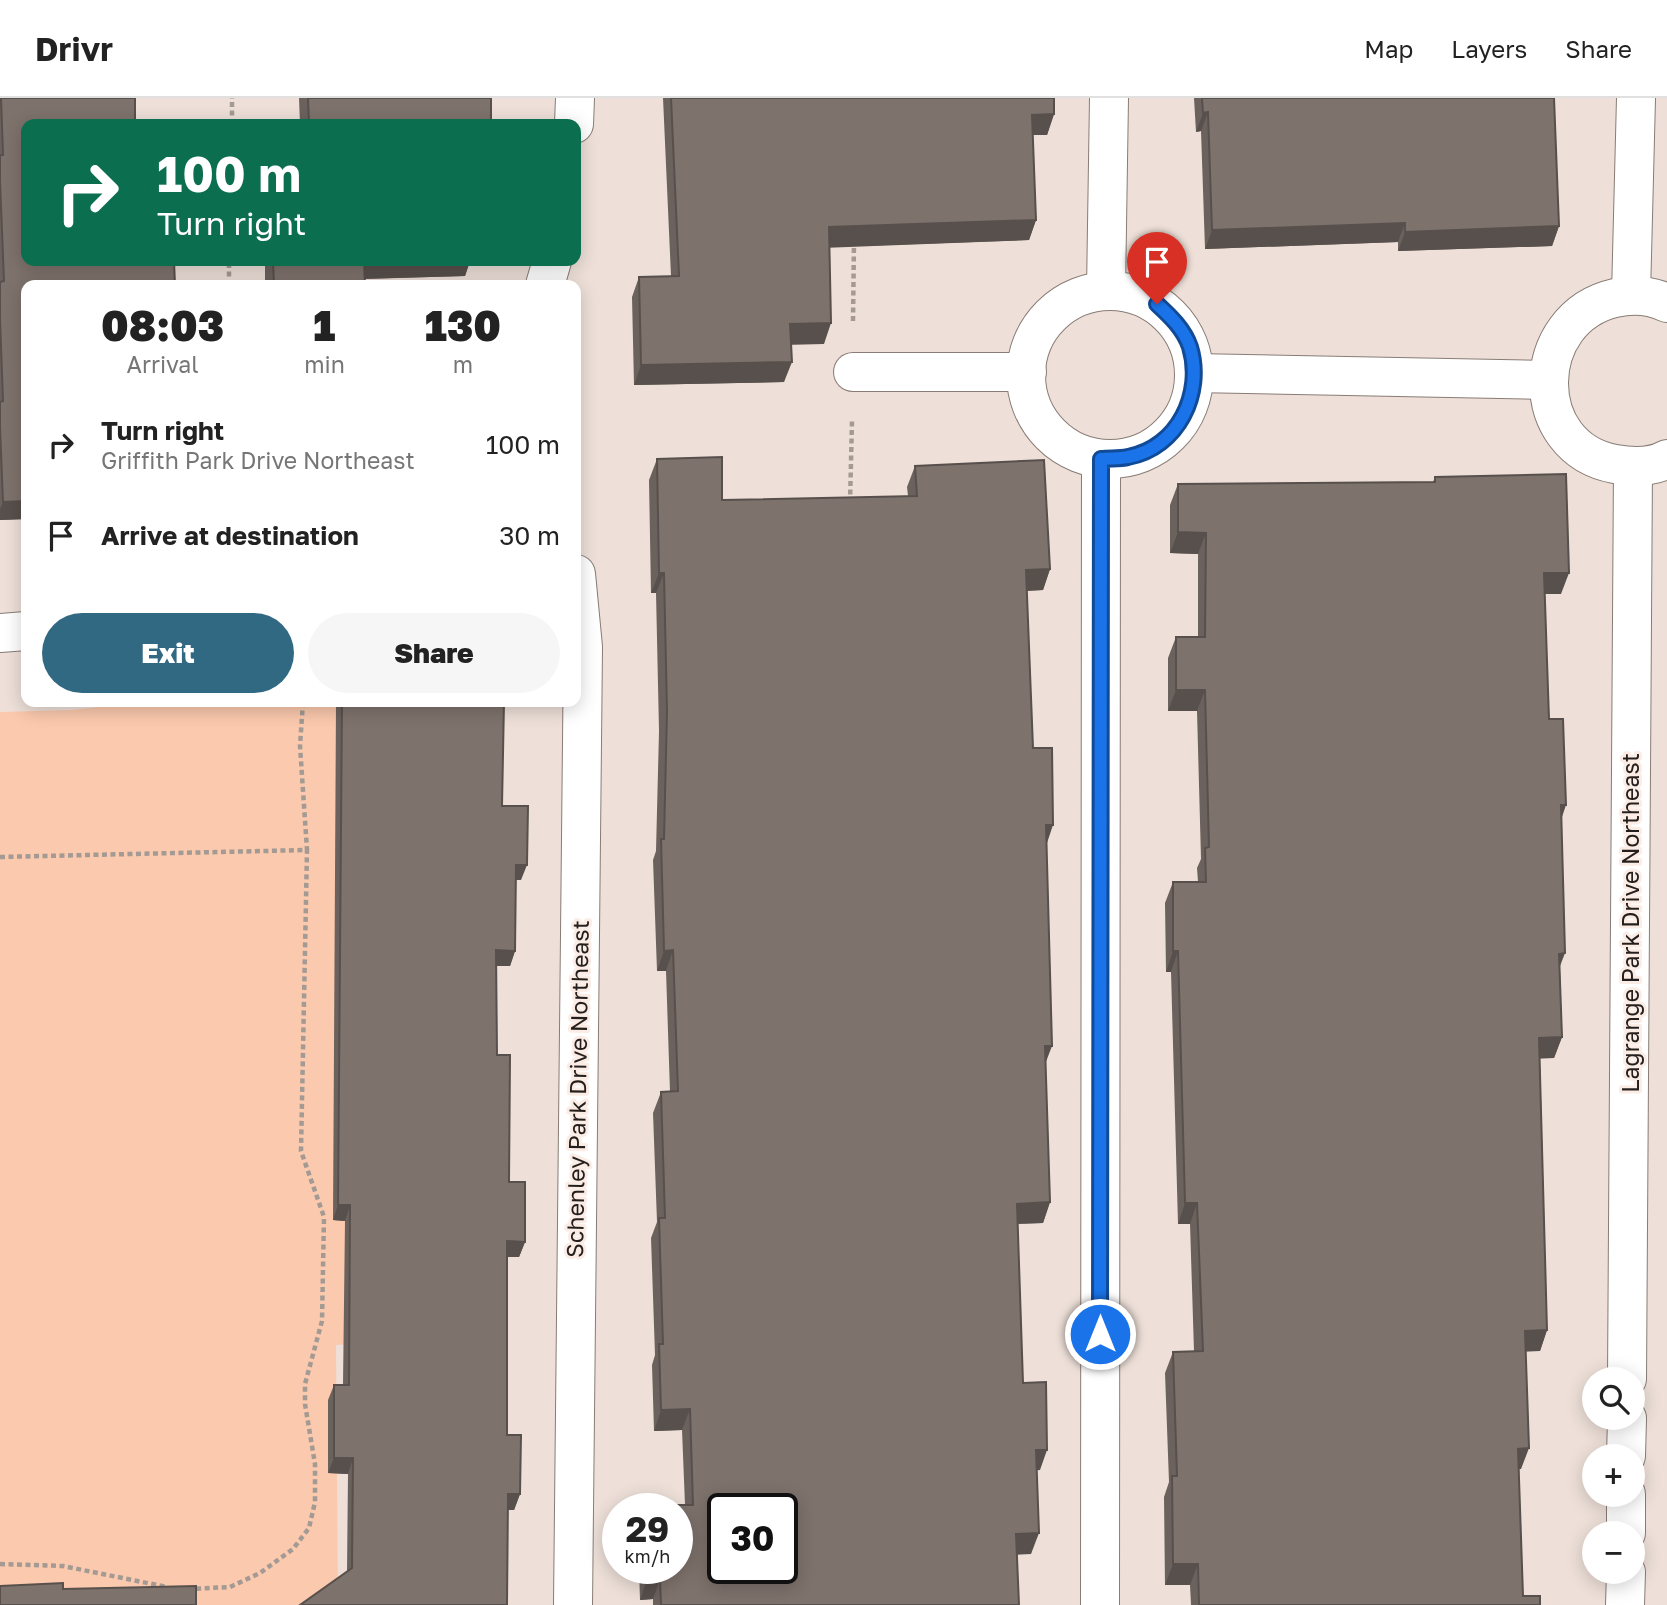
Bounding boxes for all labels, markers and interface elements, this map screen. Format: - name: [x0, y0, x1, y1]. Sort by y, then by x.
- text: Drivr: [35, 29, 113, 68]
- text: Map: [1364, 34, 1413, 63]
- text: Layers: [1451, 34, 1527, 63]
- text: Share: [1565, 34, 1632, 63]
- text: 100 m: [157, 144, 301, 203]
- icon: right: [42, 147, 133, 238]
- text: Turn right: [157, 204, 306, 242]
- pin: [1127, 232, 1187, 304]
- icon: arrive: [1138, 243, 1176, 281]
- text: 08:03: [101, 300, 224, 350]
- text: 1: [313, 300, 336, 350]
- text: 130: [425, 300, 501, 350]
- text: Arrival: [127, 350, 199, 378]
- text: min: [304, 350, 345, 378]
- text: m: [453, 350, 473, 378]
- text: Turn right: [101, 415, 224, 446]
- icon: right: [42, 426, 80, 464]
- text: 100 m: [486, 429, 560, 460]
- text: Griffith Park Drive Northeast: [101, 446, 415, 474]
- icon: arrive: [42, 517, 80, 555]
- text: Arrive at destination: [101, 520, 359, 551]
- text: 30 m: [499, 520, 560, 551]
- button: Exit: [42, 613, 294, 693]
- button: Share: [308, 613, 560, 693]
- street label: Lagrange Park Drive Northeast: [1616, 753, 1644, 1093]
- street label: Schenley Park Drive Northeast: [560, 920, 594, 1258]
- position arrow: [1063, 1297, 1137, 1371]
- map controls: [1582, 1367, 1645, 1584]
- button: search: [1582, 1367, 1645, 1430]
- button: +: [1582, 1444, 1645, 1507]
- speed limit sign: 30: [707, 1493, 798, 1584]
- text: 29: [626, 1508, 669, 1550]
- button: −: [1582, 1521, 1645, 1584]
- text: km/h: [625, 1545, 670, 1567]

